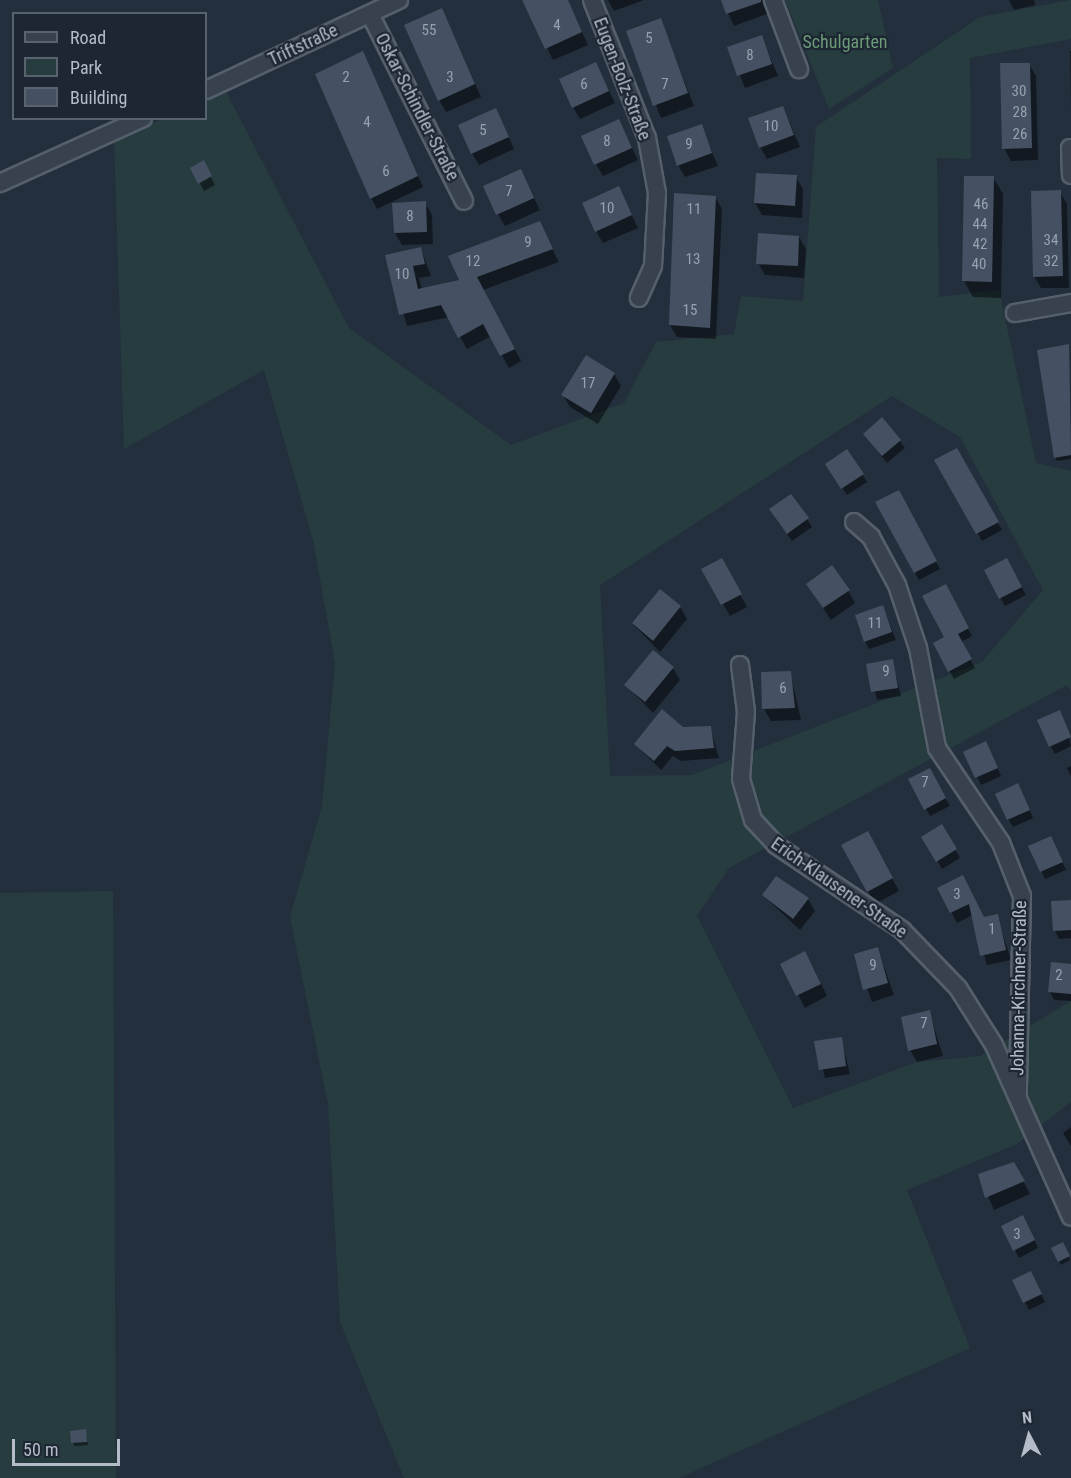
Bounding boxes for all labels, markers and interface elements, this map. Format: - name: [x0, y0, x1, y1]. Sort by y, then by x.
- legend: [12, 12, 207, 120]
- street label: Eugen-Bolz-Straße: [589, 15, 655, 143]
- house number: 4: [553, 17, 561, 35]
- street label: Triftstraße: [265, 19, 341, 71]
- house number: 55: [422, 22, 436, 40]
- text: Road: [70, 27, 106, 48]
- street label: Oskar-Schindler-Straße: [370, 30, 464, 184]
- house number: 5: [645, 30, 653, 48]
- park label: Schulgarten: [802, 31, 888, 53]
- house number: 8: [746, 47, 754, 65]
- text: Park: [70, 57, 102, 78]
- house number: 2: [342, 69, 350, 87]
- house number: 3: [446, 69, 454, 87]
- house number: 6: [580, 76, 588, 94]
- house number: 7: [661, 76, 669, 94]
- house number: 30: [1012, 83, 1026, 101]
- text: Building: [70, 87, 127, 108]
- house number: 28: [1013, 104, 1027, 122]
- house number: 4: [363, 114, 371, 132]
- house number: 10: [764, 118, 778, 136]
- house number: 5: [479, 122, 487, 140]
- house number: 26: [1013, 126, 1027, 144]
- house number: 8: [603, 133, 611, 151]
- house number: 9: [685, 136, 693, 154]
- house number: 6: [382, 163, 390, 181]
- house number: 7: [505, 183, 513, 201]
- house number: 46: [974, 196, 988, 214]
- house number: 10: [600, 200, 614, 218]
- house number: 11: [687, 201, 701, 219]
- house number: 8: [406, 208, 414, 226]
- house number: 44: [973, 216, 987, 234]
- house number: 34: [1044, 232, 1058, 250]
- house number: 9: [524, 234, 532, 252]
- house number: 42: [973, 236, 987, 254]
- house number: 13: [686, 251, 700, 269]
- house number: 12: [466, 253, 480, 271]
- house number: 32: [1044, 253, 1058, 271]
- house number: 40: [972, 256, 986, 274]
- house number: 10: [395, 266, 409, 284]
- house number: 15: [683, 302, 697, 320]
- house number: 17: [581, 375, 595, 393]
- house number: 11: [868, 615, 882, 633]
- house number: 9: [882, 663, 890, 681]
- house number: 6: [779, 680, 787, 698]
- house number: 7: [921, 774, 929, 792]
- street label: Erich-Klausener-Straße: [767, 833, 911, 943]
- house number: 3: [953, 886, 961, 904]
- street label: Johanna-Kirchner-Straße: [1007, 900, 1031, 1076]
- house number: 1: [988, 921, 996, 939]
- house number: 9: [869, 957, 877, 975]
- house number: 2: [1055, 967, 1063, 985]
- house number: 7: [920, 1015, 928, 1033]
- house number: 3: [1013, 1226, 1021, 1244]
- north arrow: [999, 1406, 1059, 1466]
- text: N: [1021, 1408, 1033, 1428]
- scale bar: [15, 1427, 123, 1465]
- text: 50 m: [23, 1439, 58, 1460]

